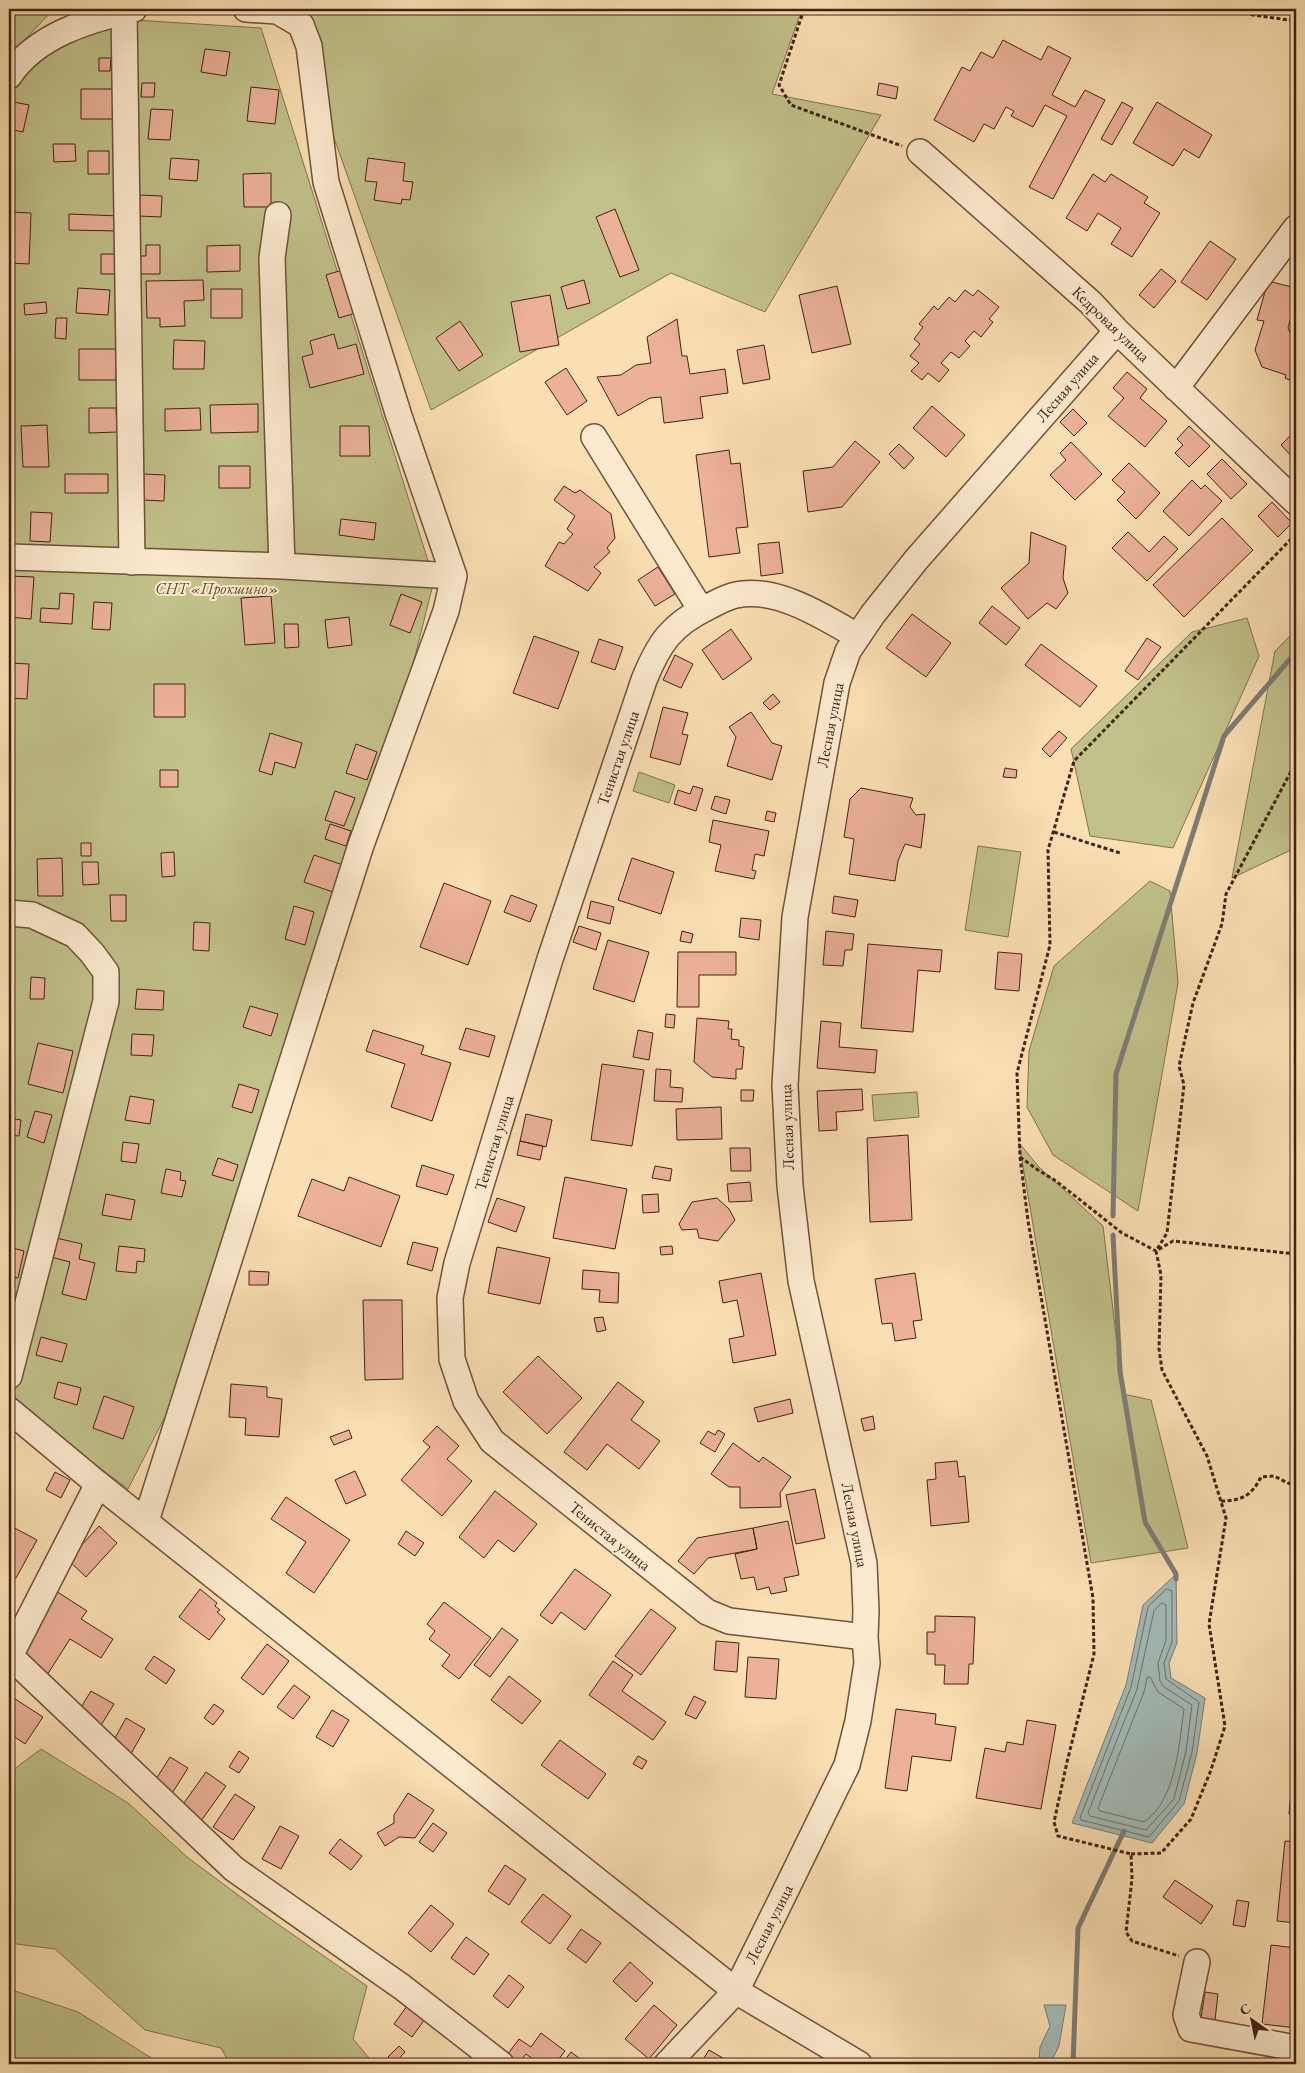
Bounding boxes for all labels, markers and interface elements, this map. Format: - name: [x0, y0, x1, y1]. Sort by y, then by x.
- street label: Кедровая улица: [1067, 281, 1155, 367]
- street label: Лесная улица: [1031, 347, 1104, 426]
- park label: СНТ «Прокшино»: [155, 578, 279, 599]
- street label: Лесная улица: [811, 680, 849, 769]
- street label: Тенистая улица: [592, 707, 644, 808]
- street label: Лесная улица: [775, 1083, 799, 1170]
- street label: Тенистая улица: [469, 1092, 519, 1194]
- street label: Лесная улица: [836, 1481, 874, 1570]
- street label: Тенистая улица: [565, 1497, 656, 1576]
- street label: Лесная улица: [740, 1880, 798, 1967]
- north arrow: [1228, 1996, 1278, 2046]
- text: С: [1236, 1999, 1254, 2019]

